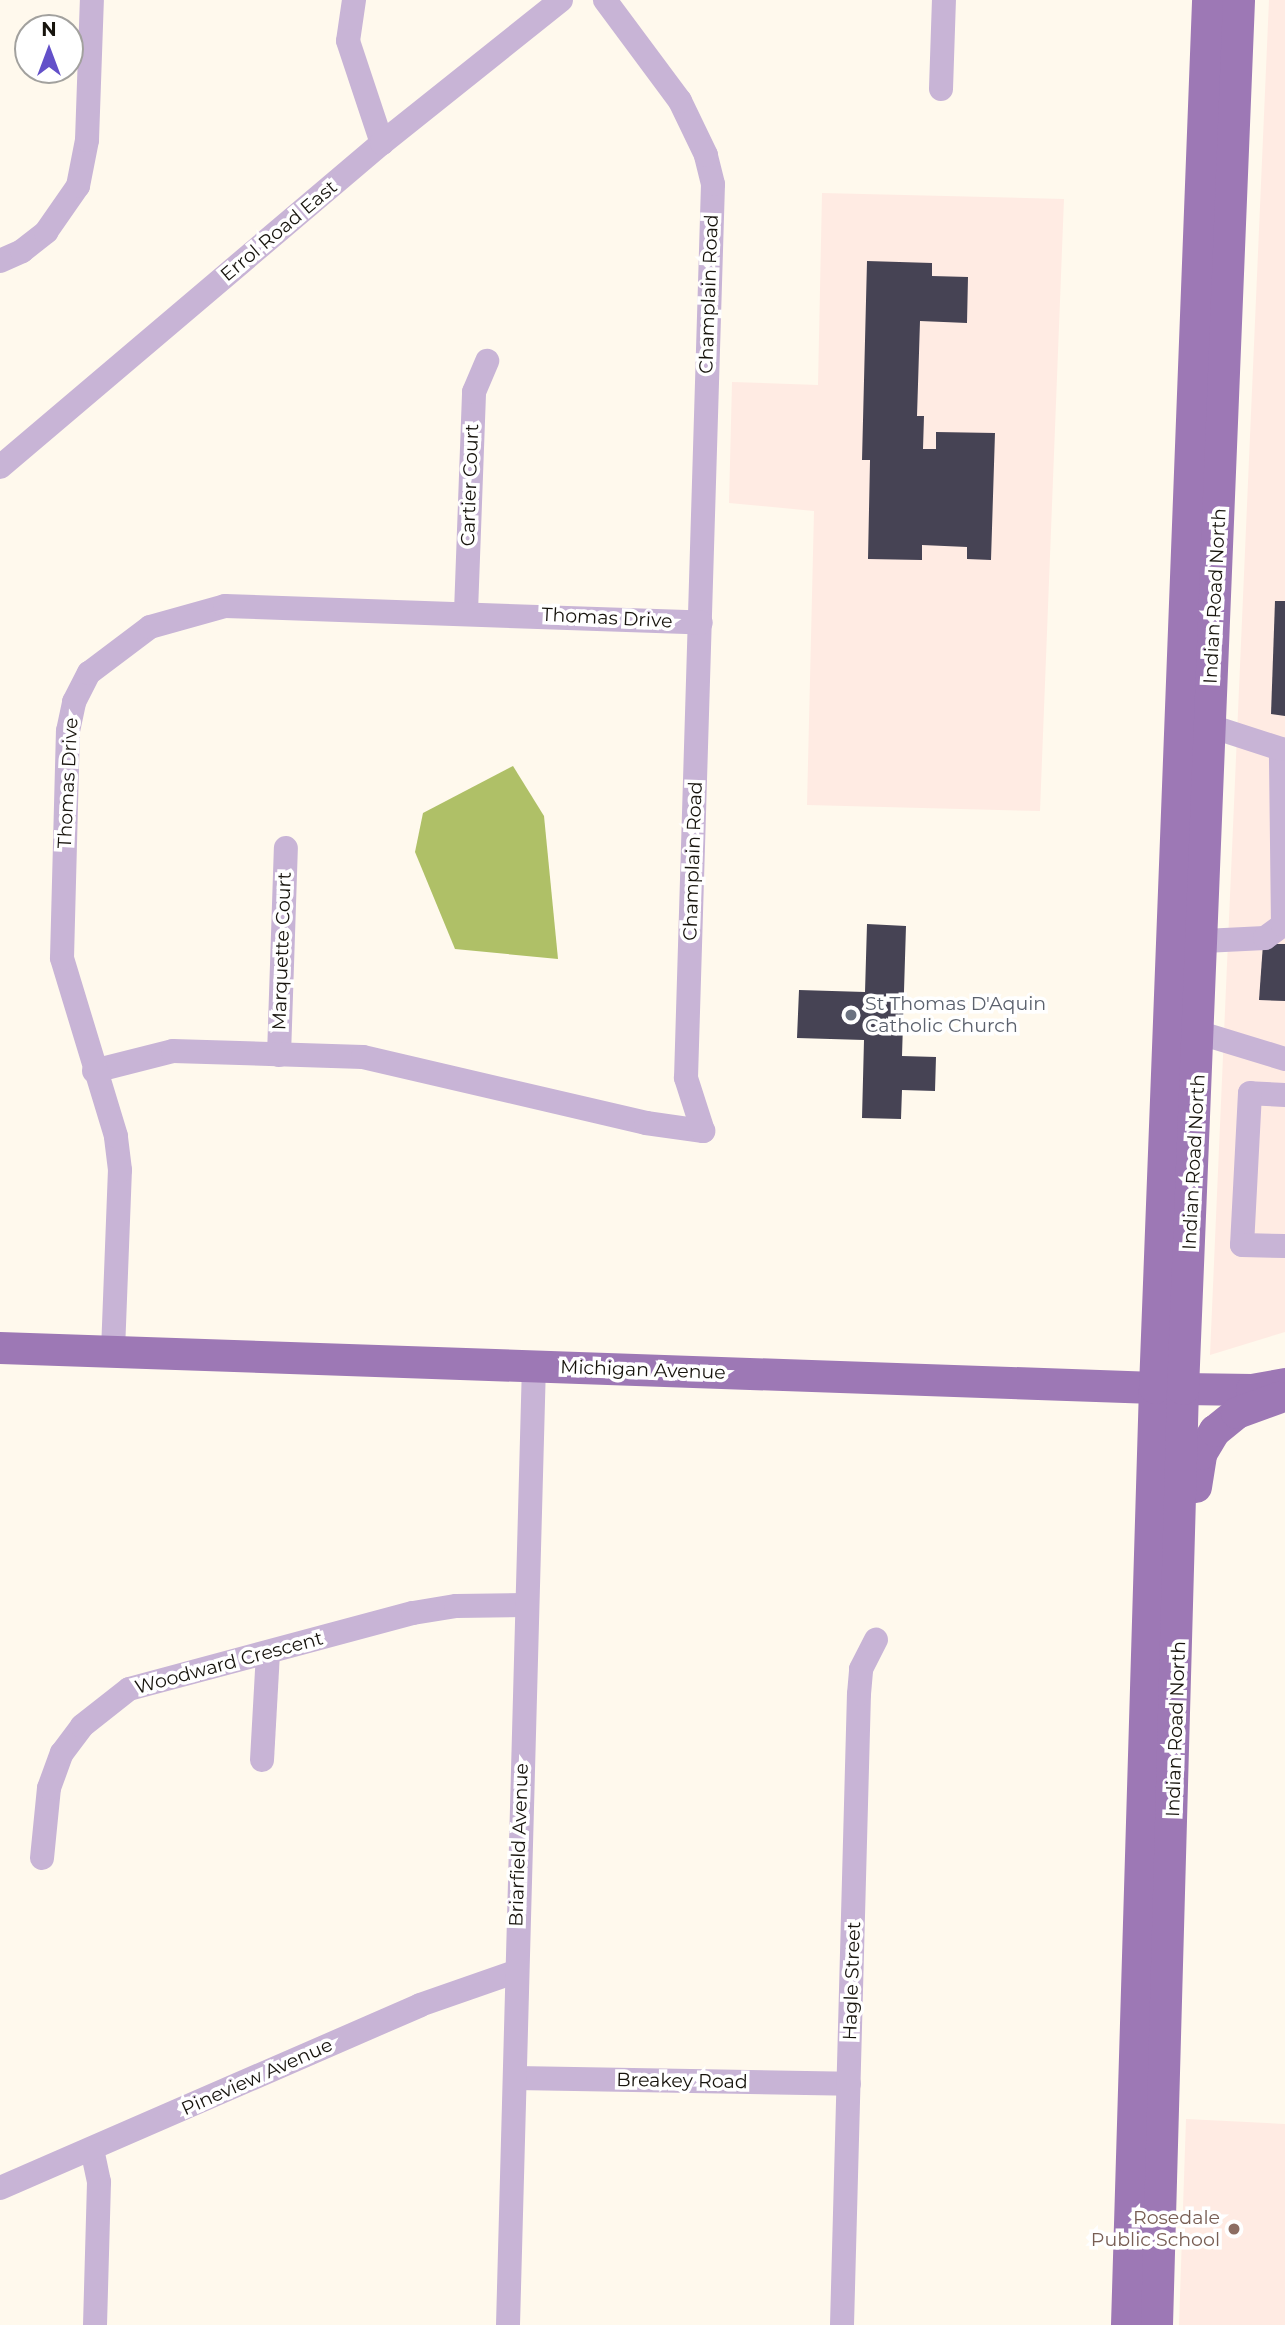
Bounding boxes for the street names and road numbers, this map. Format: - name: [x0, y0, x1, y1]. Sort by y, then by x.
- street label: Errol Road East: [216, 176, 342, 286]
- street label: Champlain Road: [695, 214, 723, 374]
- street label: Cartier Court: [456, 423, 484, 547]
- street label: Indian Road North: [1199, 507, 1231, 685]
- street label: Thomas Drive: [541, 603, 673, 633]
- street label: Thomas Drive: [53, 717, 83, 849]
- street label: Champlain Road: [679, 781, 707, 941]
- street label: Marquette Court: [268, 871, 296, 1031]
- street label: Indian Road North: [1178, 1073, 1210, 1251]
- street label: Michigan Avenue: [560, 1356, 726, 1384]
- street label: Woodward Crescent: [132, 1627, 326, 1699]
- street label: Indian Road North: [1162, 1641, 1190, 1817]
- street label: Briarfield Avenue: [505, 1763, 533, 1927]
- street label: Hagle Street: [839, 1921, 865, 2041]
- street label: Pineview Avenue: [178, 2033, 336, 2121]
- street label: Breakey Road: [616, 2068, 748, 2094]

